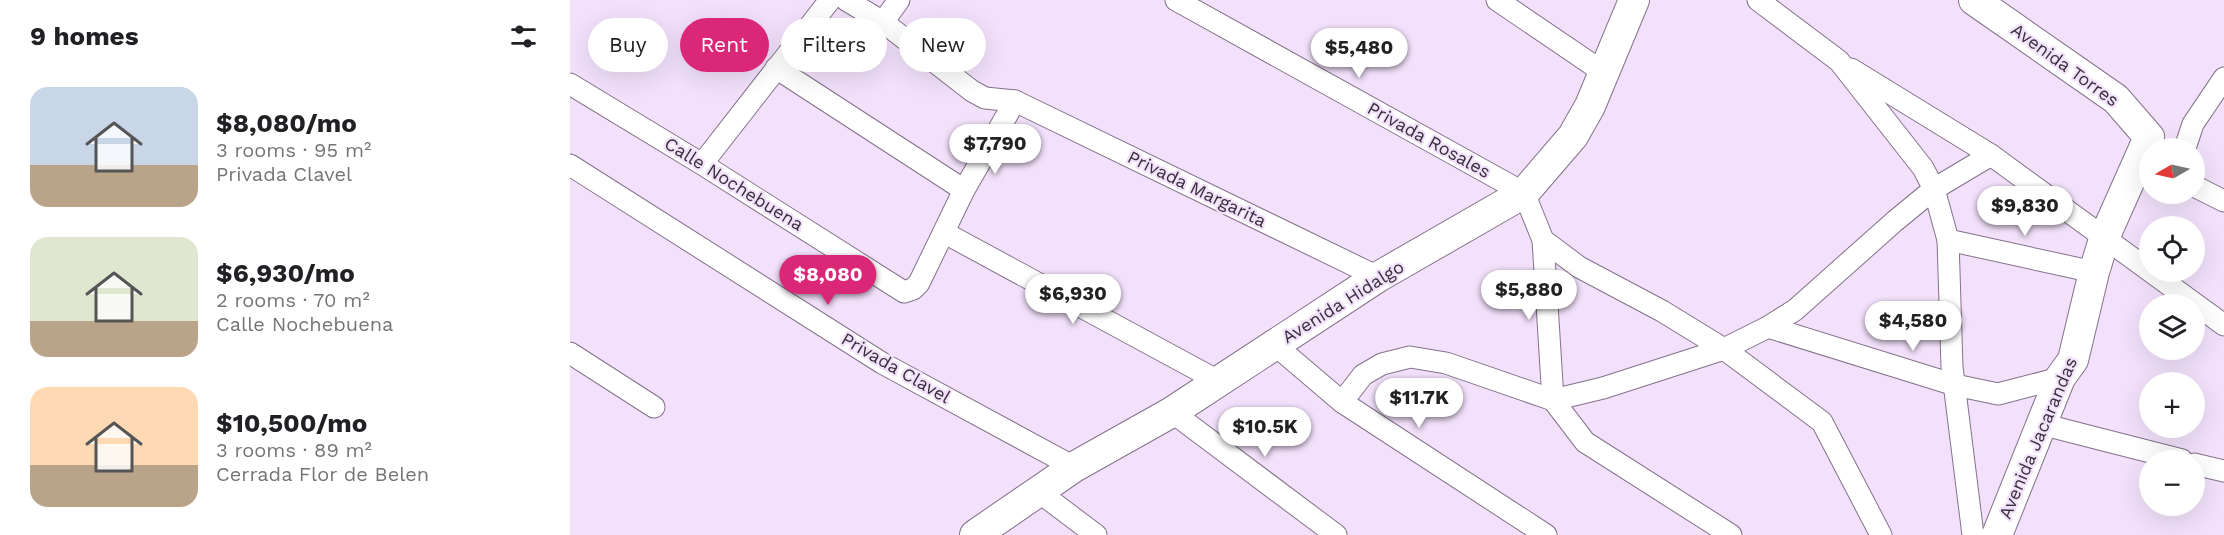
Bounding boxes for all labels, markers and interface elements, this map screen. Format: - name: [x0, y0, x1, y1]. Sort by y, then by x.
- chip: Buy: [588, 18, 668, 72]
- chip: Rent: [680, 18, 769, 72]
- chip: Filters: [781, 18, 887, 72]
- chip: New: [899, 18, 986, 72]
- street label: Avenida Torres: [2007, 19, 2123, 111]
- icon: filters: [507, 20, 540, 53]
- text: 9 homes: [30, 21, 139, 51]
- pin: $5,480: [1310, 28, 1408, 79]
- text: $5,480: [1325, 35, 1393, 59]
- street label: Privada Rosales: [1364, 97, 1494, 182]
- text: $8,080/mo: [216, 108, 357, 138]
- icon: home: [78, 111, 150, 183]
- pin: $7,790: [946, 124, 1044, 175]
- text: $7,790: [963, 131, 1027, 155]
- street label: Calle Nochebuena: [661, 132, 808, 235]
- text: 3 rooms · 95 m²: [216, 138, 371, 162]
- north arrow: [2139, 138, 2205, 204]
- map controls: [2139, 138, 2205, 516]
- street label: Privada Margarita: [1124, 146, 1270, 231]
- text: Privada Clavel: [216, 162, 352, 186]
- pin: $9,830: [1976, 186, 2074, 237]
- text: $9,830: [1991, 193, 2059, 217]
- button: locate: [2139, 216, 2205, 282]
- pin: $8,080: [779, 255, 877, 306]
- street label: Avenida Hidalgo: [1278, 256, 1407, 347]
- text: $6,930/mo: [216, 258, 355, 288]
- icon: home: [78, 261, 150, 333]
- text: $8,080: [793, 262, 863, 286]
- pin: $5,880: [1480, 270, 1578, 321]
- pin: $6,930: [1024, 274, 1122, 325]
- text: $5,880: [1495, 277, 1563, 301]
- text: $6,930: [1039, 281, 1107, 305]
- text: 2 rooms · 70 m²: [216, 288, 370, 312]
- button: layers: [2139, 294, 2205, 360]
- pin: $4,580: [1864, 301, 1962, 352]
- text: $4,580: [1879, 308, 1947, 332]
- text: Calle Nochebuena: [216, 312, 393, 336]
- street label: Privada Clavel: [838, 328, 955, 408]
- street label: Avenida Jacarandas: [1994, 354, 2081, 522]
- button: +: [2139, 372, 2205, 438]
- pin: $11.7K: [1370, 378, 1468, 429]
- text: $11.7K: [1389, 385, 1449, 409]
- pin: $10.5K: [1216, 407, 1314, 458]
- text: $10,500/mo: [216, 408, 367, 438]
- icon: home: [78, 411, 150, 483]
- text: $10.5K: [1232, 414, 1298, 438]
- text: 3 rooms · 89 m²: [216, 438, 372, 462]
- button: −: [2139, 450, 2205, 516]
- text: Cerrada Flor de Belen: [216, 462, 429, 486]

